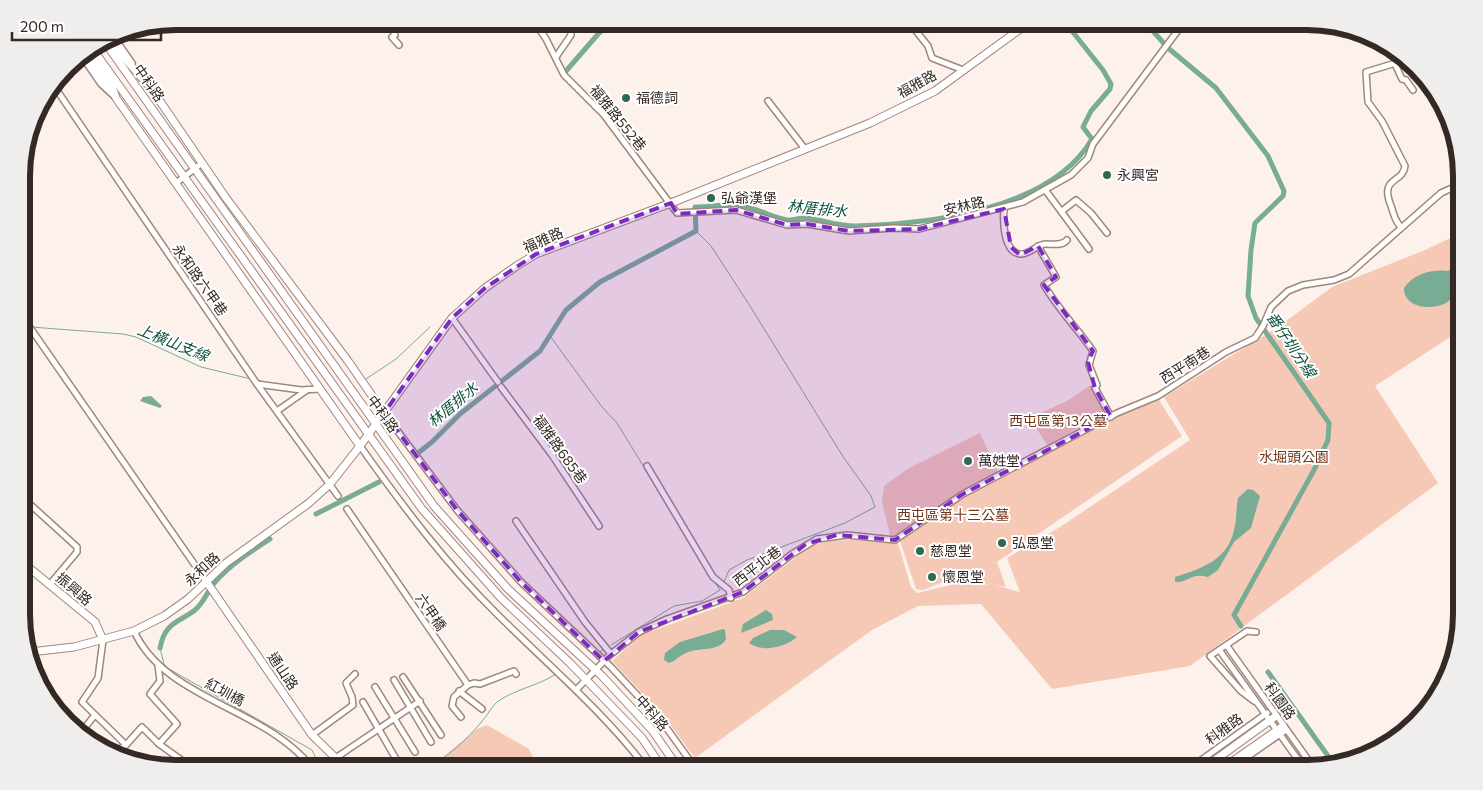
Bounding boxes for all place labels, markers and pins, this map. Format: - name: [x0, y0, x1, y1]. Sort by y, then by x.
- place label: 福德詞: [636, 89, 678, 106]
- marker: 福德詞: [620, 92, 632, 104]
- place label: 永興宮: [1117, 166, 1159, 183]
- marker: 永興宮: [1101, 169, 1113, 181]
- place label: 弘爺漢堡: [721, 189, 777, 206]
- marker: 弘爺漢堡: [705, 192, 717, 204]
- place label: 萬姓堂: [978, 452, 1020, 469]
- marker: 萬姓堂: [962, 455, 974, 467]
- place label: 弘恩堂: [1012, 534, 1054, 551]
- marker: 弘恩堂: [996, 537, 1008, 549]
- place label: 慈恩堂: [930, 542, 972, 559]
- marker: 慈恩堂: [914, 545, 926, 557]
- place label: 懷恩堂: [942, 568, 984, 585]
- marker: 懷恩堂: [926, 571, 938, 583]

